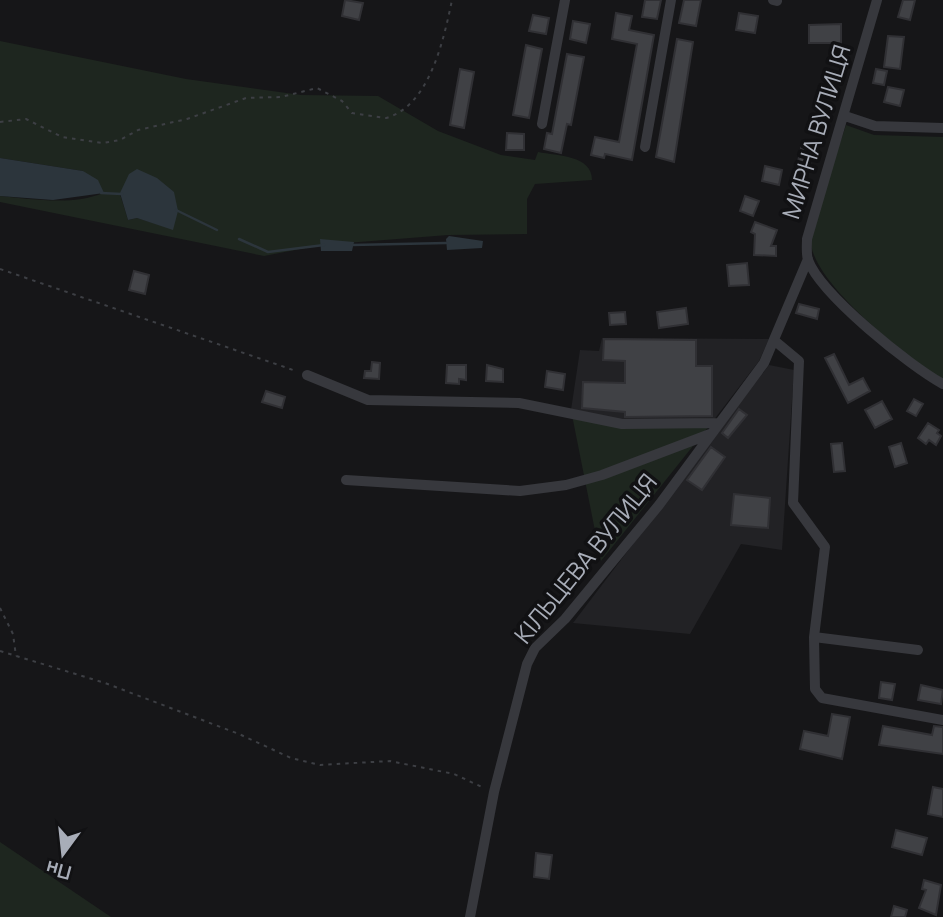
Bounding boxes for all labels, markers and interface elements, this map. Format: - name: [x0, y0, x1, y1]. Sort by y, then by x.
- street label: МИРНА ВУЛИЦЯ: [773, 41, 858, 223]
- street label: КІЛЬЦЕВА ВУЛИЦЯ: [506, 466, 664, 650]
- north arrow: [28, 819, 98, 889]
- text: Пн: [43, 855, 74, 886]

